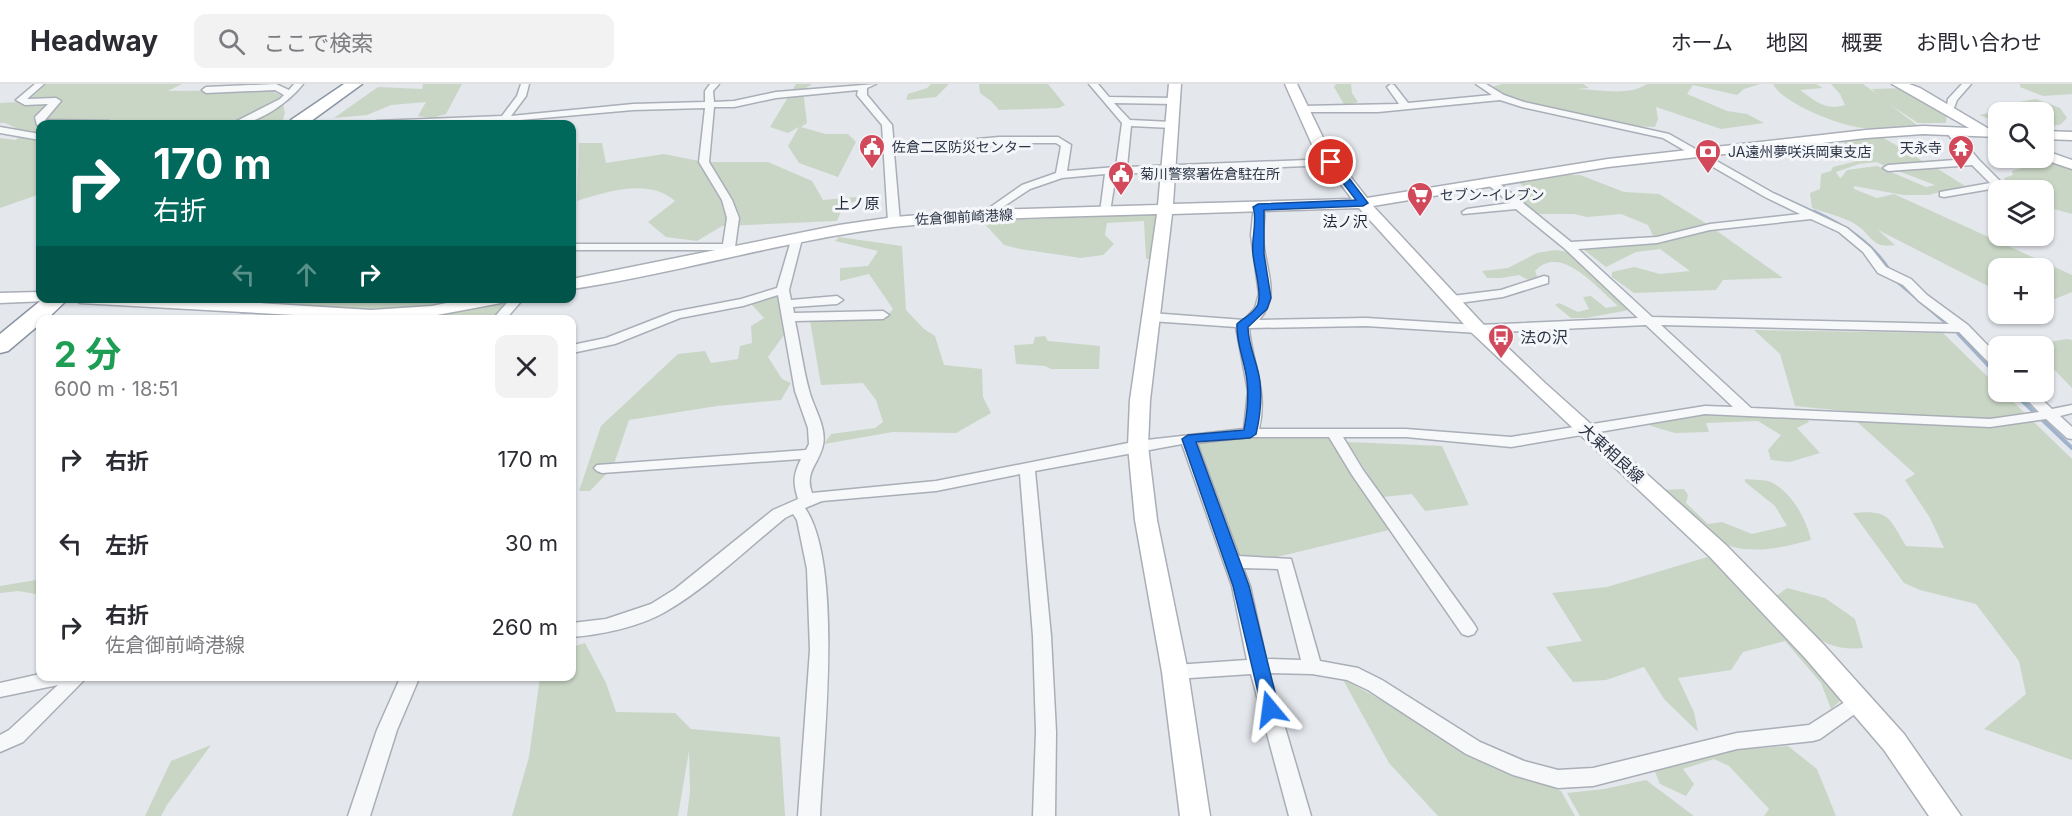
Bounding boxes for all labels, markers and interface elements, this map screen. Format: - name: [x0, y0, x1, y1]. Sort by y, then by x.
- search box: [194, 14, 614, 68]
- text: Headway: [30, 24, 158, 58]
- icon: search: [215, 25, 248, 58]
- text: ここで検索: [263, 30, 373, 56]
- text: ホーム: [1671, 30, 1733, 55]
- text: 地図: [1766, 30, 1808, 55]
- text: 概要: [1841, 30, 1883, 55]
- text: お問い合わせ: [1916, 30, 2042, 55]
- map controls: [1988, 102, 2054, 402]
- button: search: [1988, 102, 2054, 168]
- public building icon: 佐倉二区防災センター: [857, 132, 887, 170]
- temple icon: 天永寺: [1946, 133, 1976, 171]
- pin: [1305, 136, 1356, 187]
- bank icon: JA遠州夢咲浜岡東支店: [1693, 137, 1723, 175]
- text: 170 m: [153, 138, 271, 189]
- place label: 佐倉二区防災センター: [892, 138, 1032, 155]
- place label: 天永寺: [1900, 139, 1942, 156]
- place label: JA遠州夢咲浜岡東支店: [1728, 143, 1871, 160]
- icon: right: [54, 144, 132, 222]
- icon: arrive: [1314, 145, 1347, 178]
- public building icon: 菊川警察署佐倉駐在所: [1106, 159, 1136, 197]
- place label: 菊川警察署佐倉駐在所: [1140, 165, 1280, 182]
- supermarket icon: セブン-イレブン: [1405, 180, 1435, 218]
- button: layers: [1988, 180, 2054, 246]
- place label: セブン-イレブン: [1440, 186, 1544, 203]
- text: 右折: [153, 194, 207, 227]
- district label: 上ノ原: [834, 194, 880, 213]
- street label: 佐倉御前崎港線: [915, 205, 1013, 228]
- district label: 法ノ沢: [1322, 212, 1368, 231]
- icon: left: [227, 258, 260, 291]
- icon: ahead: [290, 258, 323, 291]
- icon: right: [353, 258, 386, 291]
- button: +: [1988, 258, 2054, 324]
- bus stop icon: 法の沢: [1486, 322, 1516, 360]
- place label: 法の沢: [1520, 327, 1568, 347]
- text: 2 分: [54, 332, 121, 376]
- button: close: [495, 335, 558, 398]
- button: −: [1988, 336, 2054, 402]
- text: 600 m · 18:51: [54, 377, 178, 401]
- street label: 大東相良線: [1576, 419, 1648, 487]
- icon: right: [54, 443, 87, 476]
- text: 170 m: [498, 446, 558, 472]
- text: 右折: [105, 448, 149, 474]
- icon: left: [54, 527, 87, 560]
- text: 30 m: [505, 530, 558, 556]
- text: 左折: [105, 532, 149, 558]
- text: 右折: [105, 602, 149, 628]
- icon: right: [54, 611, 87, 644]
- text: 260 m: [492, 614, 558, 640]
- text: 佐倉御前崎港線: [105, 633, 245, 657]
- position arrow: [1238, 677, 1302, 741]

